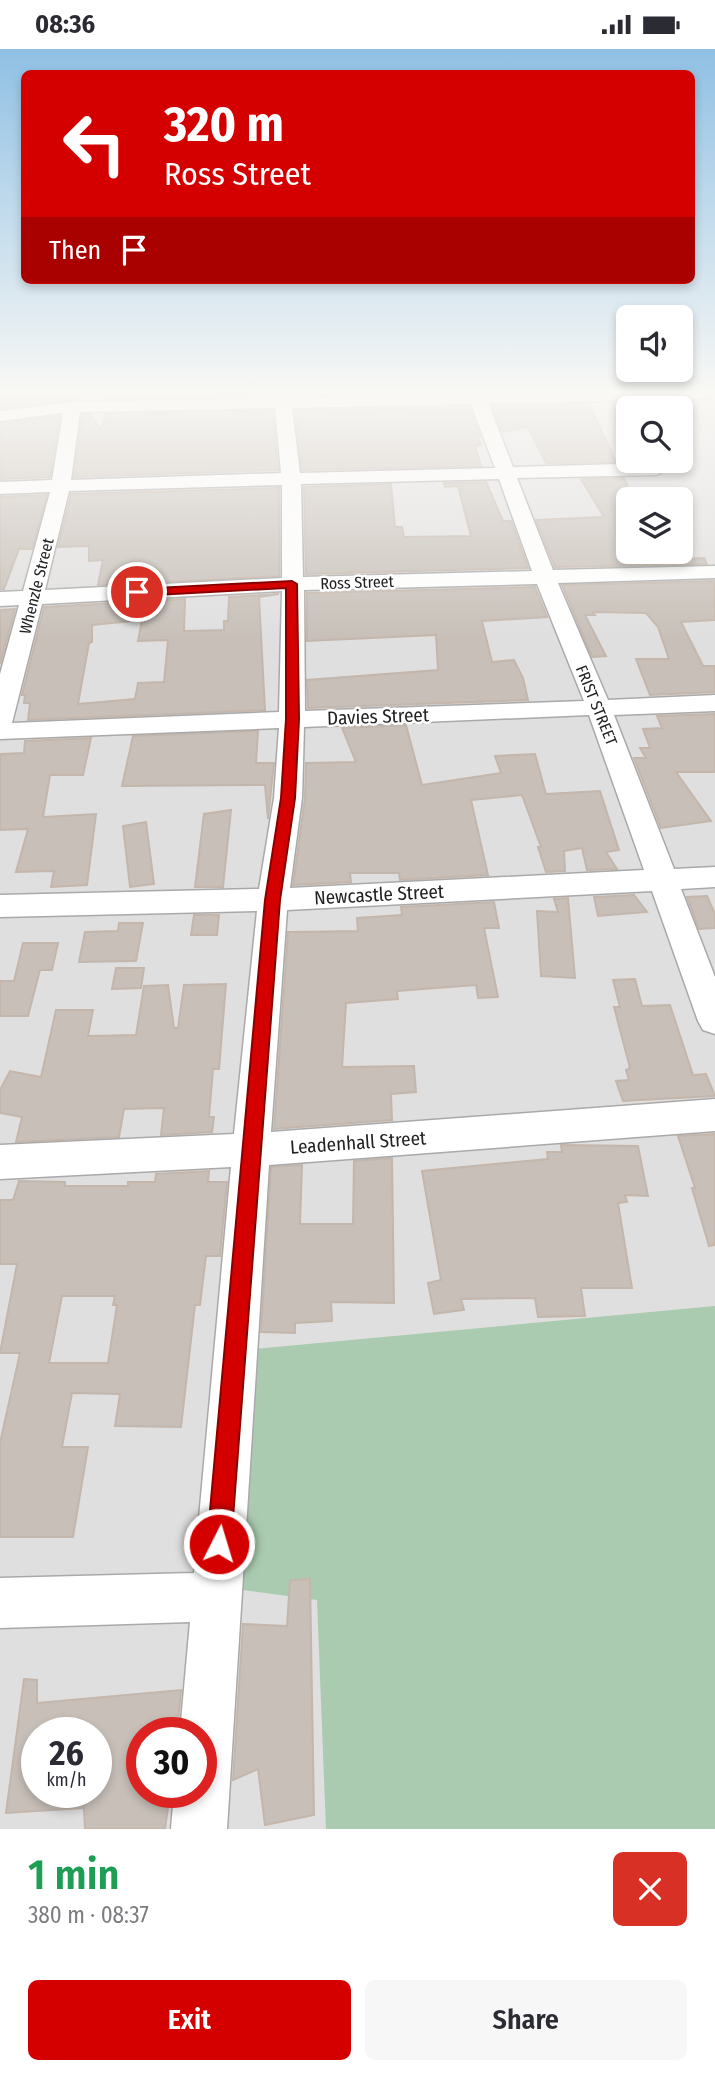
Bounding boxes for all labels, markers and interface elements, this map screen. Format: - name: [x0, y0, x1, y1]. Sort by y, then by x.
- text: 08:36: [35, 9, 95, 40]
- text: 320 m: [164, 95, 284, 154]
- icon: left: [49, 98, 140, 189]
- text: Ross Street: [164, 155, 311, 193]
- icon: arrive: [115, 231, 153, 269]
- text: Then: [49, 235, 101, 266]
- map controls: [616, 305, 693, 564]
- button: sound: [616, 305, 693, 382]
- button: search: [616, 396, 693, 473]
- button: layers: [616, 487, 693, 564]
- street label: Whenzle Street: [15, 535, 58, 636]
- pin: [107, 562, 167, 622]
- street label: Ross Street: [320, 572, 395, 593]
- icon: arrive: [118, 573, 156, 611]
- street label: FRIST STREET: [572, 662, 621, 749]
- street label: Davies Street: [327, 703, 430, 730]
- street label: Newcastle Street: [313, 880, 445, 909]
- street label: Leadenhall Street: [289, 1126, 428, 1159]
- position arrow: [182, 1507, 256, 1581]
- speed limit sign: 30: [126, 1717, 217, 1808]
- text: 26: [49, 1732, 84, 1774]
- text: km/h: [46, 1769, 87, 1791]
- text: 1 min: [28, 1850, 119, 1900]
- button: close: [613, 1852, 687, 1926]
- text: 380 m · 08:37: [28, 1901, 149, 1929]
- button: Exit: [28, 1980, 351, 2060]
- button: Share: [365, 1980, 687, 2060]

